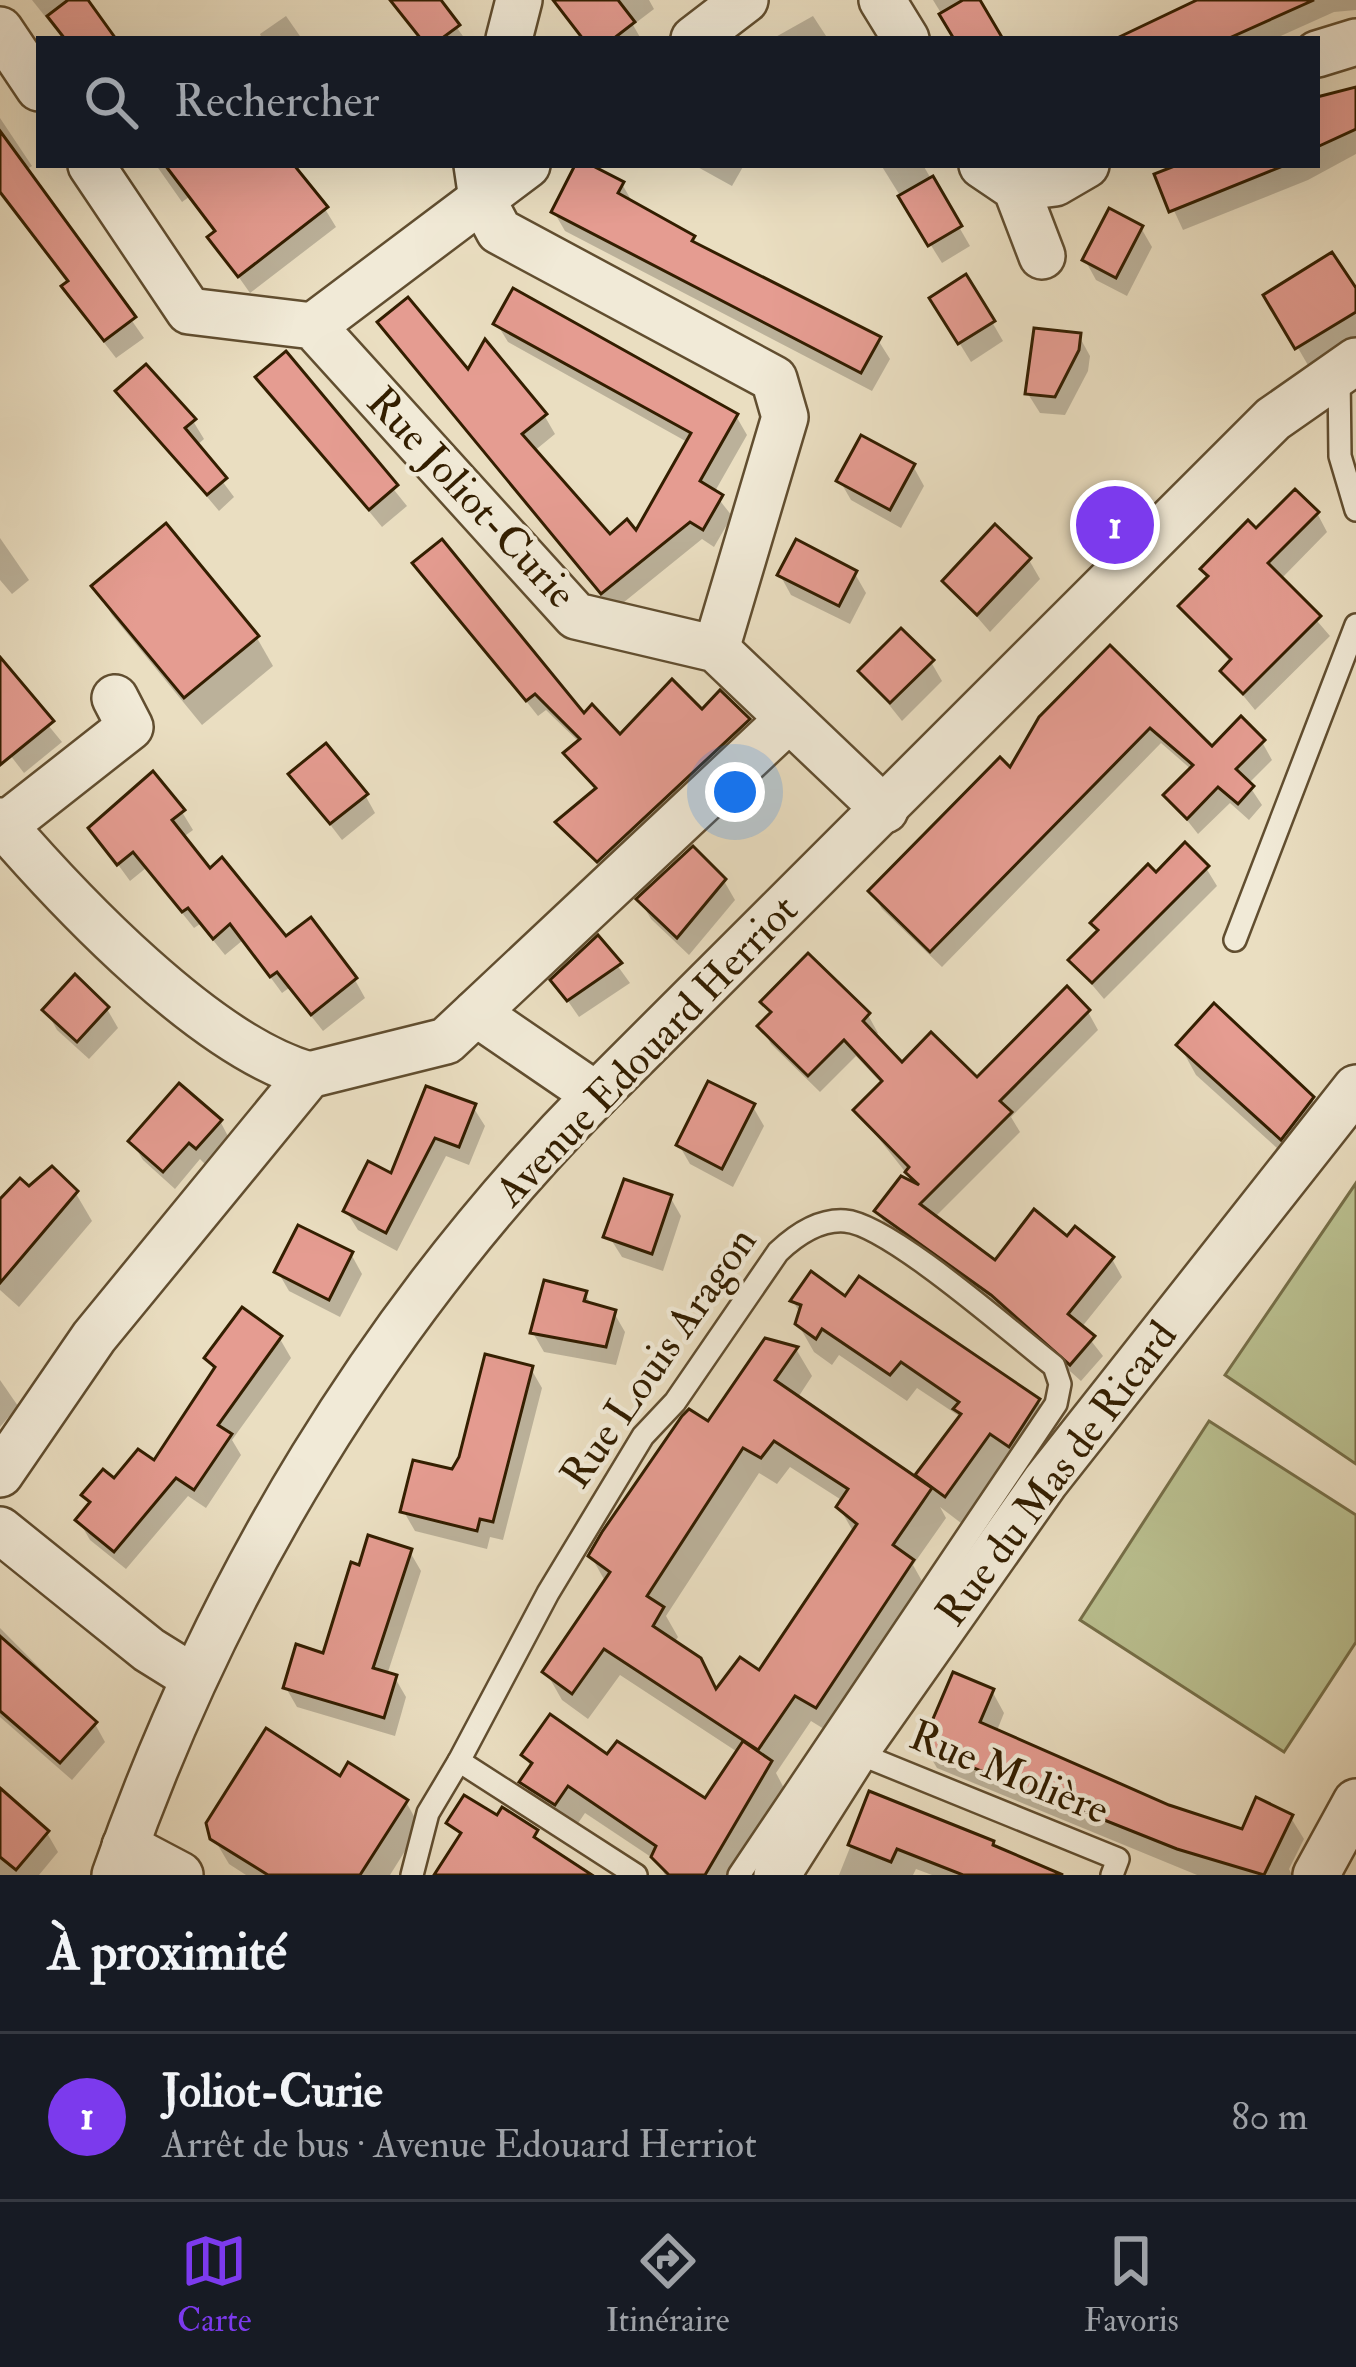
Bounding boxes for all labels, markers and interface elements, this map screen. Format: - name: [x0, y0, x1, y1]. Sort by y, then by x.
- search box: [36, 36, 1320, 168]
- icon: search: [78, 69, 144, 135]
- text: Rechercher: [174, 74, 379, 130]
- street label: Rue Joliot-Curie: [355, 377, 587, 619]
- pin: 1: [1076, 480, 1154, 570]
- your location: [705, 762, 765, 822]
- street label: Avenue Edouard Herriot: [484, 884, 809, 1218]
- street label: Rue Louis Aragon: [550, 1217, 768, 1499]
- street label: Rue du Mas de Ricard: [925, 1311, 1189, 1637]
- street label: Rue Molière: [902, 1710, 1116, 1836]
- text: À proximité: [48, 1921, 287, 1985]
- text: Joliot-Curie: [162, 2064, 383, 2120]
- text: 1: [80, 2092, 94, 2141]
- text: 80 m: [1231, 2092, 1308, 2141]
- text: Arrêt de bus · Avenue Edouard Herriot: [162, 2120, 757, 2169]
- tab: Carte: [177, 2228, 252, 2341]
- tab: Itinéraire: [606, 2228, 730, 2341]
- tab: Favoris: [1084, 2228, 1179, 2341]

